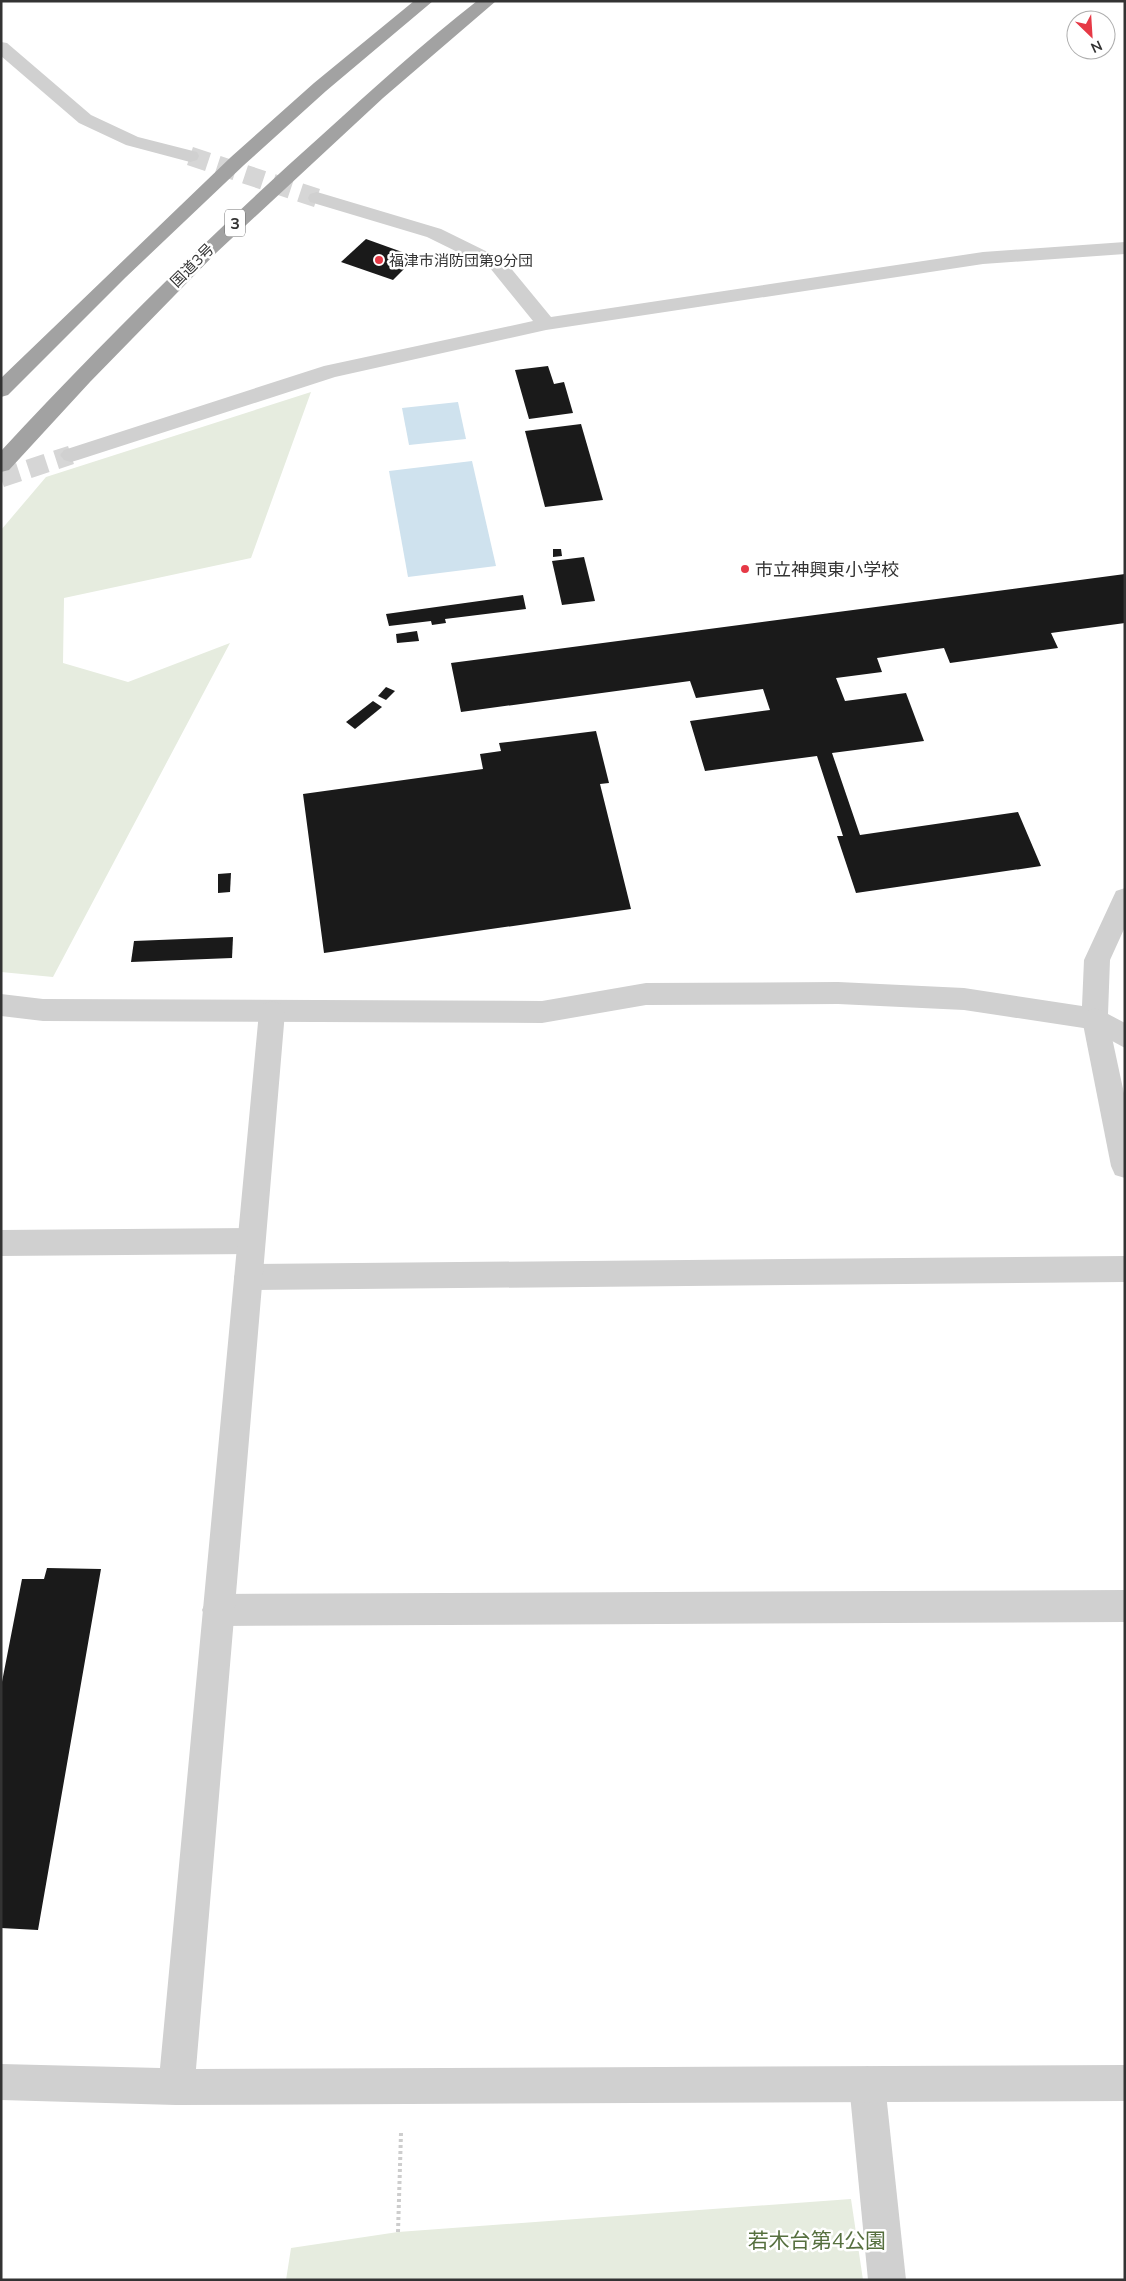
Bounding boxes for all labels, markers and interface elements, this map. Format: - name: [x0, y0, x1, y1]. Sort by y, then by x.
- north arrow: [1066, 10, 1116, 60]
- text: N: [1088, 36, 1105, 57]
- road number: 3: [225, 210, 245, 237]
- street label: 国道3号: [166, 239, 218, 291]
- place label: 福津市消防団第9分団: [389, 251, 533, 270]
- marker: 福津市消防団第9分団: [373, 254, 385, 266]
- place label: 市立神興東小学校: [755, 558, 899, 581]
- marker: 市立神興東小学校: [739, 563, 751, 575]
- park label: 若木台第4公園: [748, 2227, 886, 2253]

